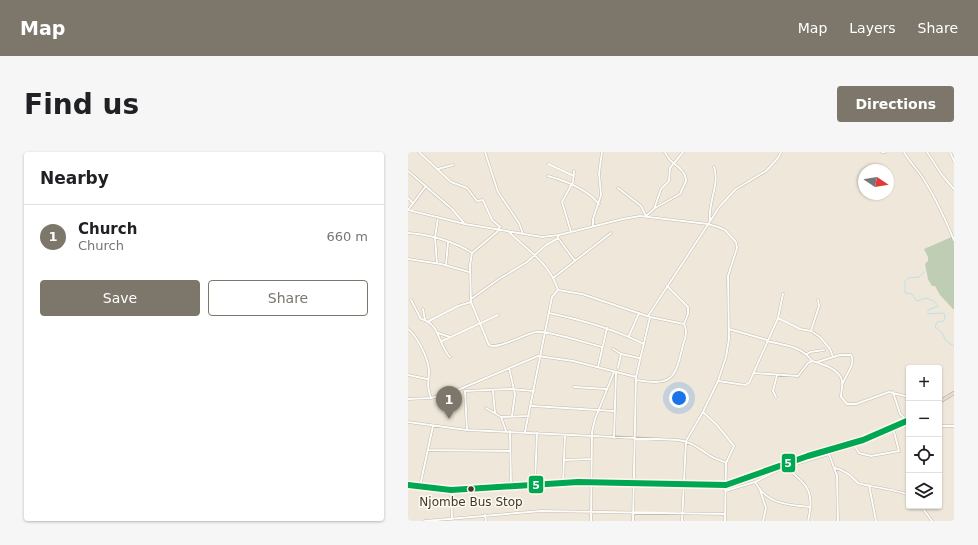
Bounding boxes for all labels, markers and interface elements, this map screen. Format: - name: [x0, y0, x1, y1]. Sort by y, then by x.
- text: Map: [20, 17, 65, 39]
- text: Map: [798, 20, 827, 36]
- text: Layers: [849, 20, 896, 36]
- text: Share: [918, 20, 958, 36]
- button: Directions: [837, 86, 954, 122]
- text: Find us: [24, 88, 139, 121]
- north arrow: [858, 164, 894, 200]
- text: Nearby: [40, 168, 109, 188]
- text: Church: [78, 220, 137, 238]
- text: 1: [48, 229, 58, 244]
- text: 660 m: [326, 229, 368, 244]
- text: Church: [78, 238, 124, 253]
- button: Save: [40, 280, 200, 316]
- button: Share: [208, 280, 368, 316]
- map controls: [906, 365, 942, 509]
- button: +: [906, 365, 942, 401]
- pin: 1: [436, 386, 462, 419]
- your location: [669, 388, 689, 408]
- button: −: [906, 401, 942, 437]
- button: locate: [906, 437, 942, 473]
- line badge: 5: [781, 453, 796, 473]
- text: 5: [784, 457, 792, 470]
- button: layers: [906, 473, 942, 509]
- line badge: 5: [528, 475, 544, 494]
- text: 5: [532, 479, 540, 492]
- marker: Njombe Bus Stop: [466, 484, 476, 494]
- place label: Njombe Bus Stop: [419, 495, 523, 509]

